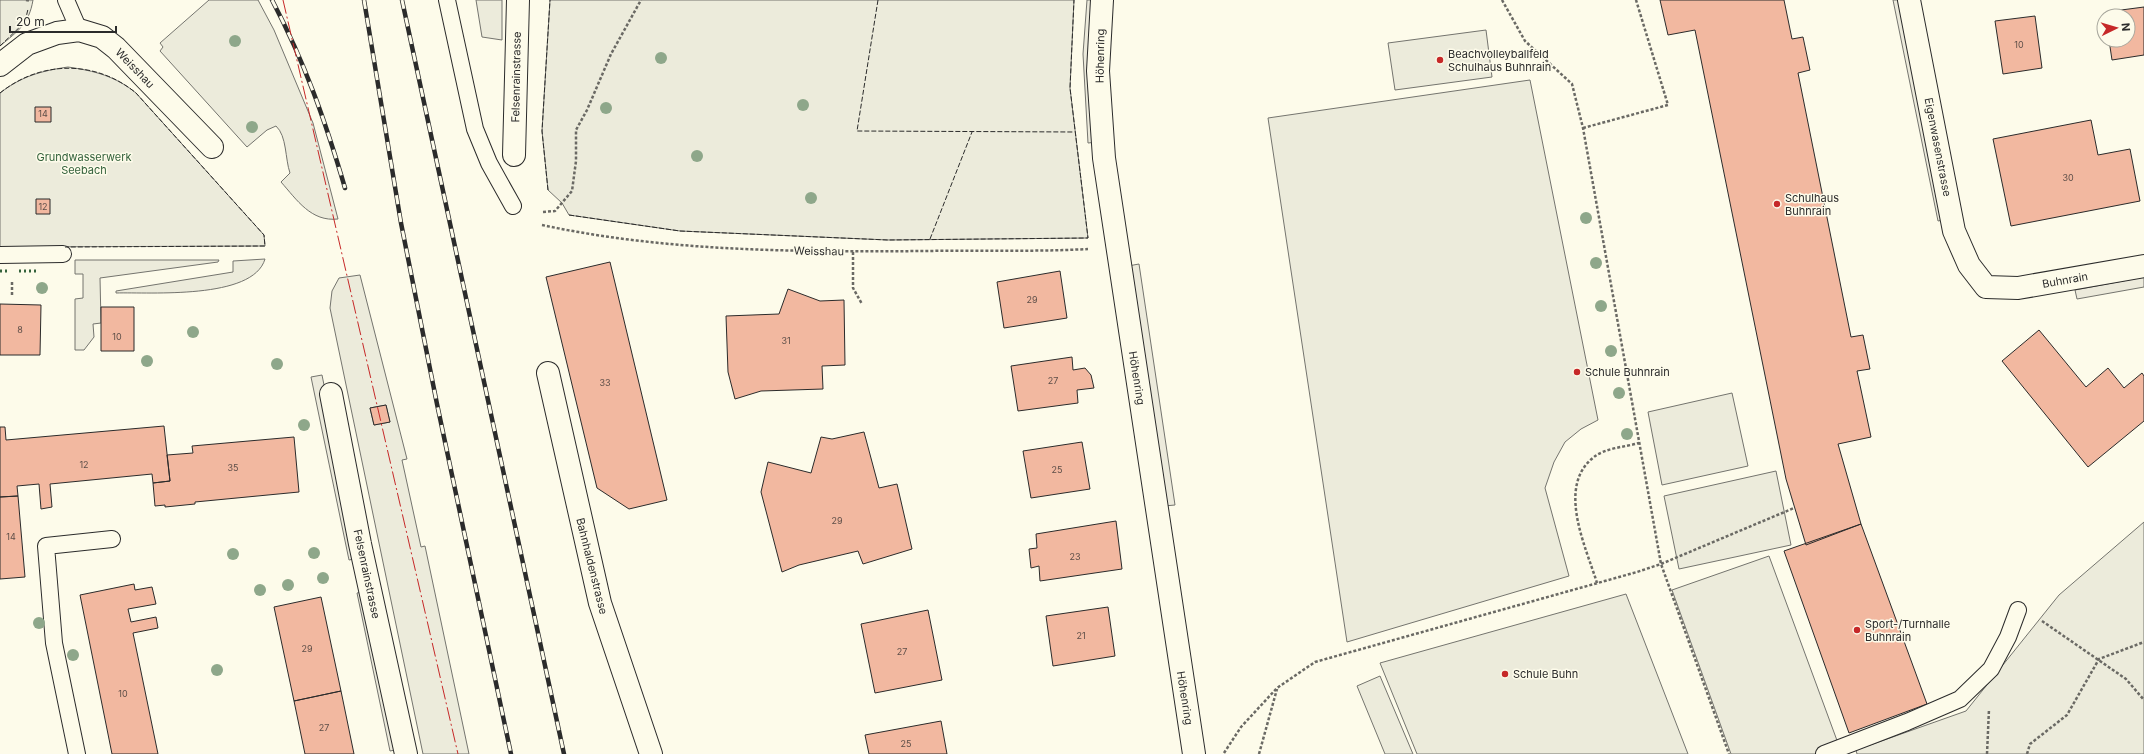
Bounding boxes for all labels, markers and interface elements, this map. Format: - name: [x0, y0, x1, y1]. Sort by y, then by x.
- scale bar: [10, 8, 116, 34]
- north arrow: [2096, 8, 2136, 48]
- text: 20 m: [16, 14, 45, 29]
- text: N: [2119, 22, 2133, 32]
- street label: Höhenring: [1093, 29, 1107, 83]
- street label: Felsenrainstrasse: [508, 31, 524, 123]
- house number: 10: [2014, 39, 2024, 50]
- street label: Weisshau: [113, 45, 157, 91]
- place label: Beachvolleyballfeld Schulhaus Buhnrain: [1448, 47, 1551, 74]
- marker: Beachvolleyballfeld Schulhaus Buhnrain: [1435, 55, 1445, 65]
- street label: Eigenwasenstrasse: [1922, 96, 1954, 198]
- house number: 14: [38, 108, 48, 119]
- park label: Grundwasserwerk Seebach: [36, 150, 132, 177]
- house number: 30: [2062, 172, 2074, 183]
- place label: Schulhaus Buhnrain: [1785, 191, 1839, 218]
- marker: Schulhaus Buhnrain: [1772, 199, 1782, 209]
- house number: 12: [38, 201, 48, 212]
- street label: Weisshau: [794, 244, 844, 258]
- street label: Buhnrain: [2041, 269, 2089, 291]
- house number: 29: [1026, 294, 1038, 305]
- house number: 8: [17, 324, 23, 335]
- house number: 10: [112, 331, 122, 342]
- house number: 31: [781, 335, 791, 346]
- street label: Höhenring: [1126, 350, 1148, 406]
- place label: Schule Buhnrain: [1585, 365, 1670, 379]
- marker: Schule Buhnrain: [1572, 367, 1582, 377]
- house number: 27: [1048, 375, 1058, 386]
- house number: 33: [599, 377, 611, 388]
- house number: 12: [79, 459, 89, 470]
- house number: 35: [227, 462, 239, 473]
- house number: 25: [1052, 464, 1062, 475]
- house number: 29: [831, 515, 843, 526]
- street label: Bahnhaldenstrasse: [573, 516, 611, 616]
- street label: Felsenrainstrasse: [351, 528, 383, 620]
- house number: 14: [6, 531, 16, 542]
- house number: 23: [1069, 551, 1081, 562]
- place label: Sport-/Turnhalle Buhnrain: [1865, 617, 1950, 644]
- marker: Sport-/Turnhalle Buhnrain: [1852, 625, 1862, 635]
- house number: 21: [1076, 630, 1086, 641]
- house number: 29: [301, 643, 313, 654]
- house number: 27: [897, 646, 907, 657]
- place label: Schule Buhn: [1513, 667, 1578, 681]
- marker: Schule Buhn: [1500, 669, 1510, 679]
- street label: Höhenring: [1174, 670, 1196, 726]
- house number: 10: [118, 688, 128, 699]
- house number: 27: [319, 722, 329, 733]
- house number: 25: [901, 738, 911, 749]

